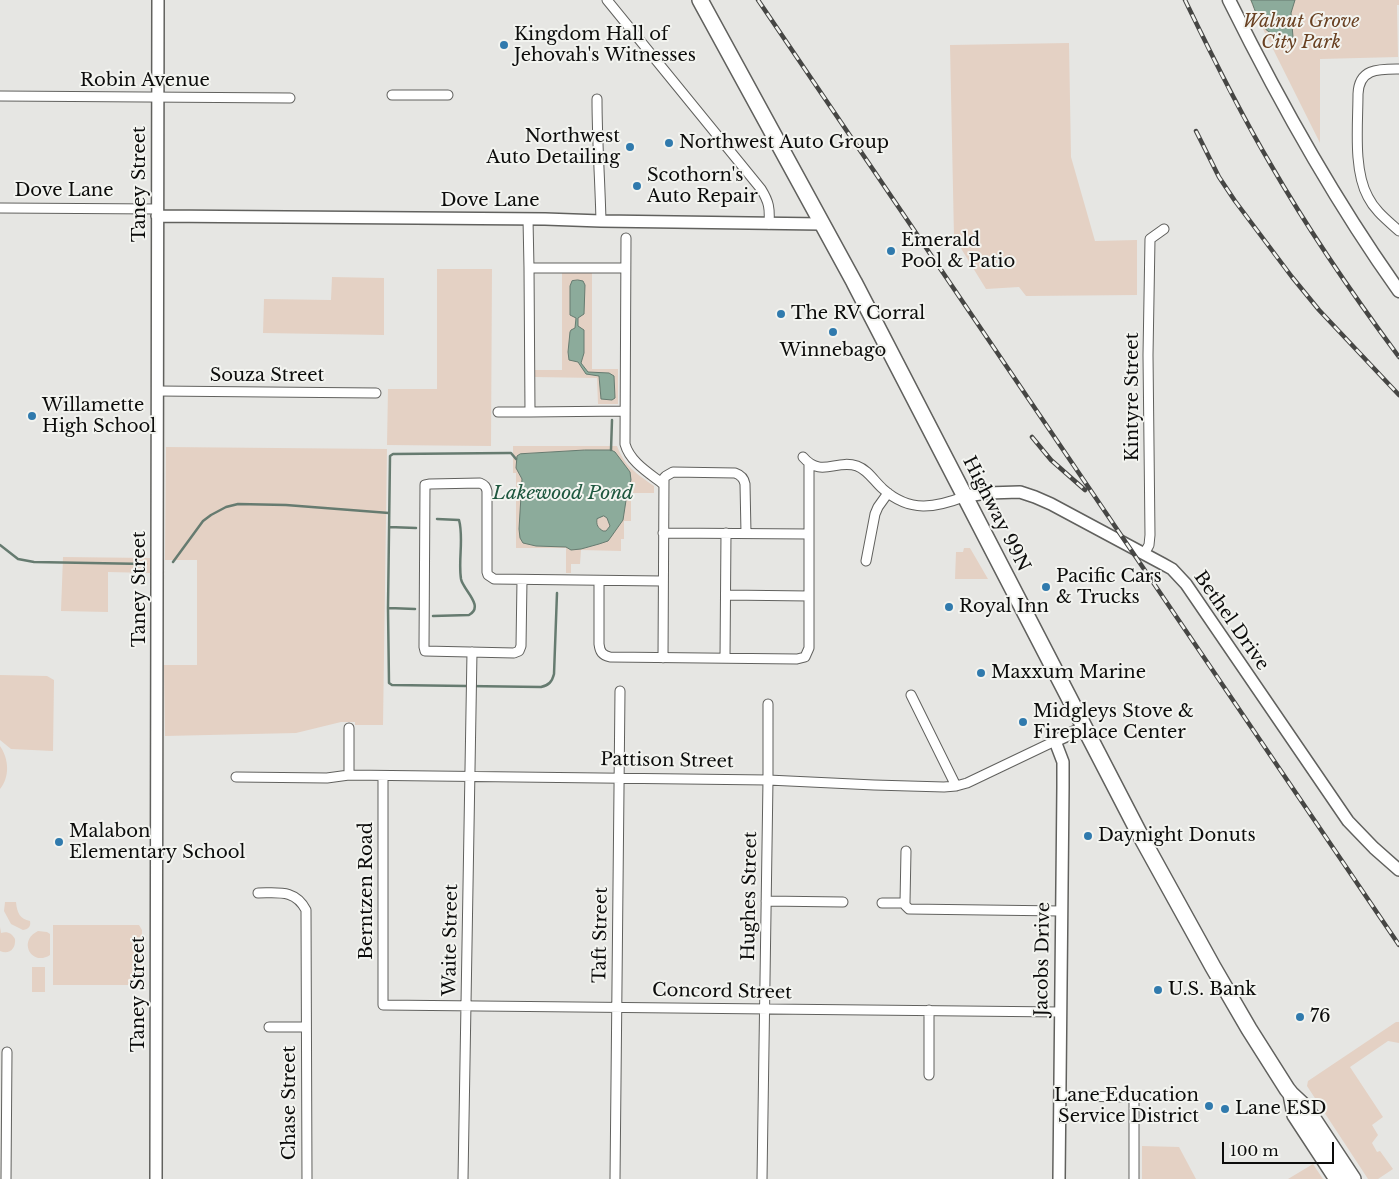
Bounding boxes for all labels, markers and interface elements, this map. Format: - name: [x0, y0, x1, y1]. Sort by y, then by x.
- park label: Walnut Grove City Park: [1243, 11, 1359, 54]
- place label: Kingdom Hall of Jehovah's Witnesses: [514, 24, 696, 66]
- marker: Kingdom Hall of Jehovah's Witnesses: [498, 39, 510, 51]
- street label: Robin Avenue: [80, 70, 210, 92]
- street label: Taney Street: [129, 126, 151, 242]
- place label: Northwest Auto Detailing: [486, 126, 620, 168]
- place label: Northwest Auto Group: [679, 132, 889, 154]
- marker: Northwest Auto Group: [663, 137, 675, 149]
- marker: Northwest Auto Detailing: [624, 141, 636, 153]
- place label: Scothorn's Auto Repair: [647, 165, 758, 208]
- street label: Dove Lane: [14, 180, 114, 202]
- marker: Scothorn's Auto Repair: [631, 180, 643, 192]
- street label: Dove Lane: [440, 190, 540, 212]
- place label: Emerald Pool & Patio: [901, 230, 1015, 272]
- marker: Emerald Pool & Patio: [885, 245, 897, 257]
- place label: The RV Corral: [791, 303, 925, 325]
- marker: The RV Corral: [775, 308, 787, 320]
- marker: Winnebago: [827, 326, 839, 338]
- street label: Kintyre Street: [1122, 333, 1144, 461]
- place label: Winnebago: [780, 340, 886, 362]
- street label: Souza Street: [210, 365, 324, 387]
- place label: Willamette High School: [42, 395, 156, 438]
- marker: Willamette High School: [26, 410, 38, 422]
- street label: Highway 99N: [958, 453, 1034, 575]
- water label: Lakewood Pond: [493, 483, 633, 505]
- street label: Taney Street: [129, 531, 151, 647]
- place label: Pacific Cars & Trucks: [1056, 566, 1162, 608]
- street label: Bethel Drive: [1189, 567, 1273, 675]
- marker: Pacific Cars & Trucks: [1040, 581, 1052, 593]
- place label: Royal Inn: [959, 596, 1049, 618]
- marker: Royal Inn: [943, 601, 955, 613]
- place label: Maxxum Marine: [991, 662, 1146, 684]
- marker: Maxxum Marine: [975, 667, 987, 679]
- place label: Midgleys Stove & Fireplace Center: [1033, 701, 1194, 744]
- marker: Midgleys Stove & Fireplace Center: [1017, 716, 1029, 728]
- street label: Pattison Street: [600, 749, 734, 773]
- place label: Malabon Elementary School: [69, 821, 245, 864]
- street label: Berntzen Road: [356, 822, 378, 960]
- place label: Daynight Donuts: [1098, 825, 1256, 847]
- marker: Daynight Donuts: [1082, 830, 1094, 842]
- street label: Hughes Street: [738, 831, 762, 961]
- marker: Malabon Elementary School: [53, 836, 65, 848]
- street label: Waite Street: [439, 884, 463, 996]
- street label: Taft Street: [589, 887, 613, 983]
- street label: Jacobs Drive: [1031, 902, 1055, 1016]
- street label: Taney Street: [128, 936, 150, 1052]
- place label: U.S. Bank: [1168, 979, 1256, 1001]
- street label: Concord Street: [652, 980, 792, 1004]
- marker: U.S. Bank: [1152, 984, 1164, 996]
- place label: 76: [1310, 1006, 1331, 1028]
- marker: 76: [1294, 1011, 1306, 1023]
- street label: Chase Street: [279, 1046, 301, 1160]
- place label: Lane Education Service District: [1054, 1085, 1199, 1128]
- place label: Lane ESD: [1235, 1098, 1327, 1120]
- marker: Lane Education Service District: [1203, 1100, 1215, 1112]
- marker: Lane ESD: [1219, 1103, 1231, 1115]
- scale bar: [1224, 1132, 1336, 1164]
- text: 100 m: [1230, 1141, 1279, 1160]

